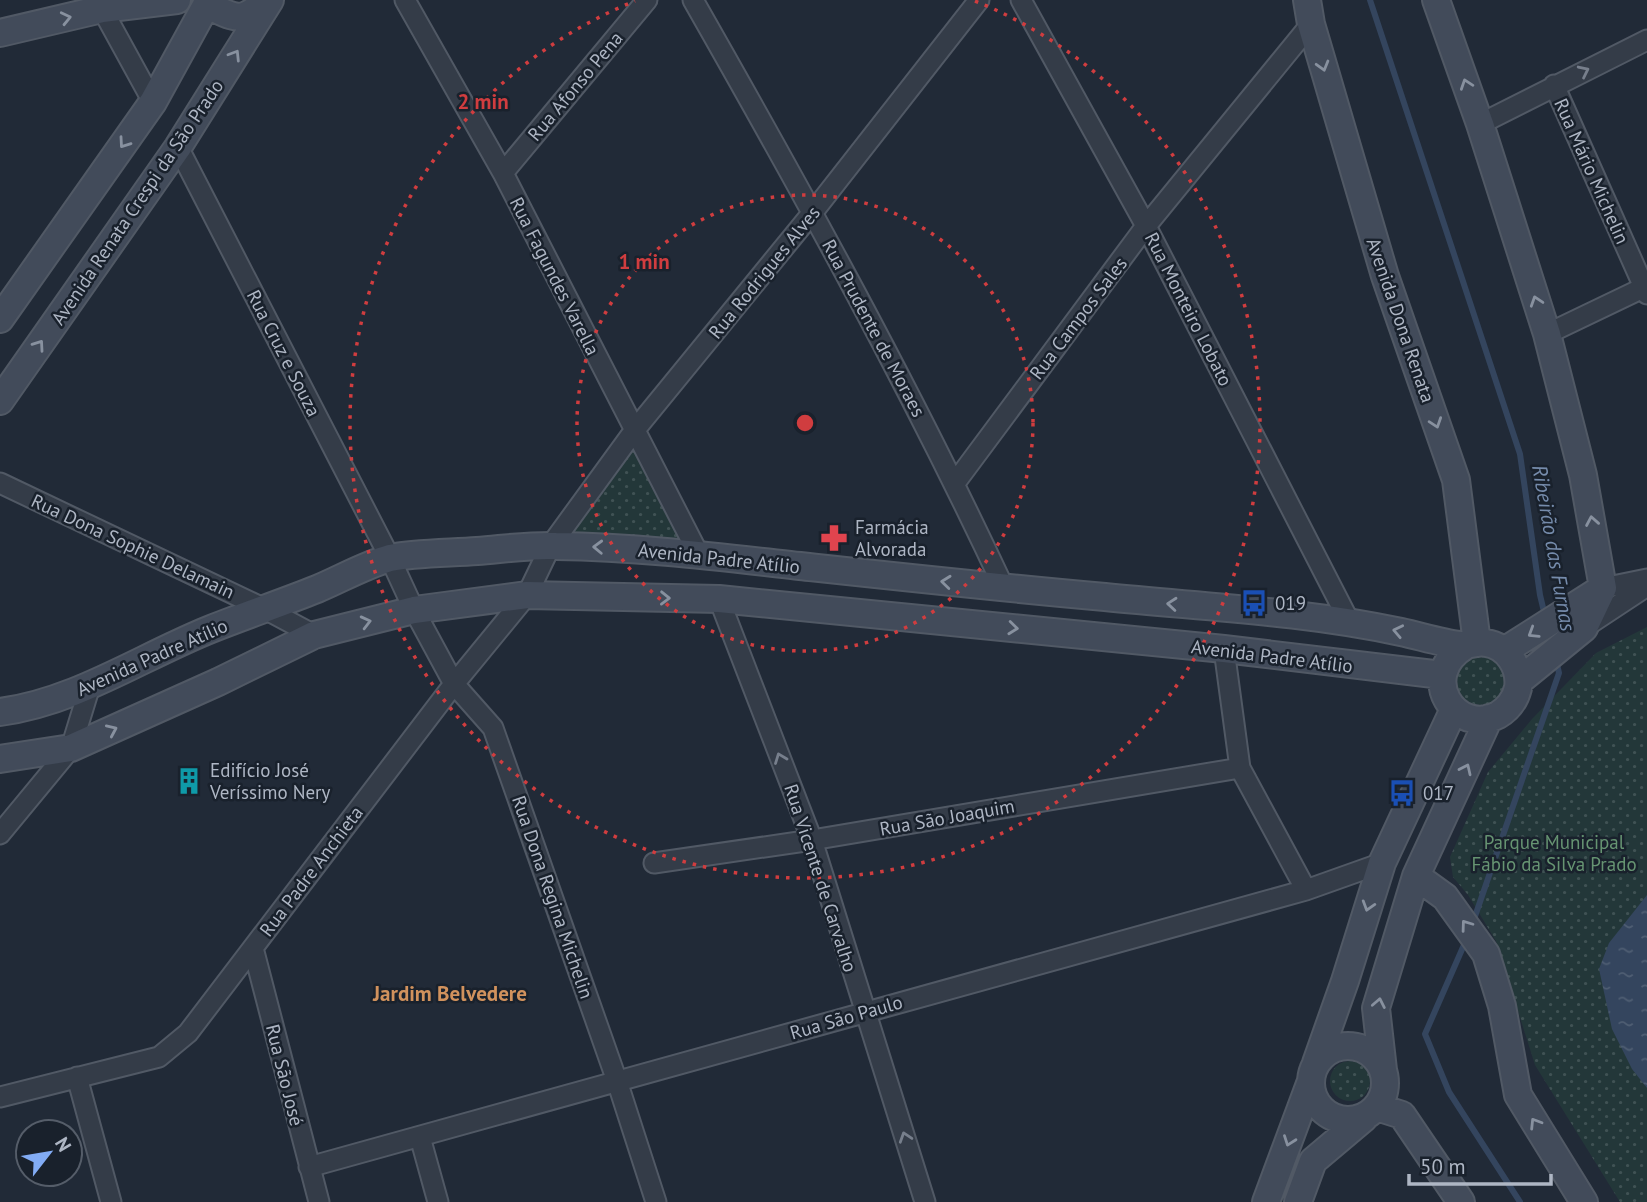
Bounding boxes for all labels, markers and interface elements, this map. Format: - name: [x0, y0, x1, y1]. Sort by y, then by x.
- one-way arrow: [60, 12, 72, 26]
- street label: Rua Afonso Pena: [522, 26, 628, 146]
- one-way arrow: [227, 50, 240, 63]
- one-way arrow: [1315, 60, 1330, 72]
- one-way arrow: [1577, 65, 1589, 79]
- street label: Avenida Renata Crespi da São Prado: [46, 75, 228, 329]
- one-way arrow: [1460, 79, 1474, 91]
- text: 2 min: [457, 88, 509, 115]
- street label: Rua Mário Michelin: [1549, 94, 1635, 248]
- one-way arrow: [120, 135, 132, 148]
- street label: Rua Fagundes Varella: [505, 193, 605, 359]
- street label: Rua Rodrigues Alves: [703, 201, 825, 343]
- street label: Rua Monteiro Lobato: [1140, 228, 1238, 390]
- street label: Rua Prudente de Moraes: [817, 235, 931, 421]
- street label: Avenida Dona Renata: [1362, 235, 1440, 405]
- text: 1 min: [618, 248, 670, 275]
- street label: Rua Campos Sales: [1024, 252, 1132, 384]
- street label: Rua Cruz e Souza: [242, 286, 326, 420]
- one-way arrow: [1530, 295, 1544, 307]
- one-way arrow: [31, 340, 43, 353]
- centre of rings: [793, 411, 817, 435]
- one-way arrow: [1428, 417, 1442, 429]
- water label: Ribeirão das Furnas: [1526, 463, 1582, 634]
- street label: Rua Dona Sophie Delamain: [28, 488, 238, 604]
- place label: Farmácia Alvorada: [855, 515, 929, 561]
- one-way arrow: [1585, 515, 1600, 527]
- pharmacy icon: Farmácia Alvorada: [819, 523, 849, 553]
- street label: Avenida Padre Atílio: [637, 538, 801, 578]
- one-way arrow: [592, 540, 603, 555]
- one-way arrow: [940, 575, 951, 590]
- bus stop icon: 019: [1239, 588, 1269, 618]
- one-way arrow: [659, 590, 670, 605]
- place label: 019: [1275, 591, 1306, 615]
- one-way arrow: [1167, 597, 1178, 612]
- street label: Avenida Padre Atílio: [73, 613, 231, 701]
- one-way arrow: [360, 616, 372, 630]
- one-way arrow: [1007, 621, 1019, 636]
- one-way arrow: [1527, 624, 1540, 637]
- one-way arrow: [1392, 625, 1404, 640]
- street label: Avenida Padre Atílio: [1190, 634, 1354, 678]
- one-way arrow: [105, 724, 118, 738]
- one-way arrow: [775, 753, 789, 765]
- place label: Edifício José Veríssimo Nery: [209, 758, 331, 804]
- one-way arrow: [1458, 764, 1472, 777]
- building icon: Edifício José Veríssimo Nery: [174, 766, 204, 796]
- bus stop icon: 017: [1387, 778, 1417, 808]
- street label: Rua Vicente de Carvalho: [779, 781, 863, 975]
- place label: 017: [1423, 781, 1454, 805]
- street label: Rua Dona Regina Michelin: [507, 792, 599, 1002]
- street label: Rua São Joaquim: [878, 793, 1016, 841]
- street label: Rua Padre Anchieta: [254, 801, 368, 941]
- park label: Parque Municipal Fábio da Silva Prado: [1471, 830, 1637, 876]
- one-way arrow: [1362, 900, 1377, 912]
- one-way arrow: [1462, 920, 1474, 933]
- district label: Jardim Belvedere: [372, 980, 527, 1007]
- street label: Rua São Paulo: [787, 989, 905, 1045]
- one-way arrow: [1370, 997, 1385, 1009]
- street label: Rua São José: [261, 1022, 309, 1128]
- north arrow: [14, 1118, 84, 1188]
- one-way arrow: [1531, 1118, 1544, 1131]
- one-way arrow: [899, 1131, 913, 1144]
- text: N: [50, 1133, 77, 1156]
- one-way arrow: [1283, 1135, 1297, 1147]
- scale bar: [1409, 1142, 1551, 1186]
- text: 50 m: [1420, 1153, 1466, 1180]

